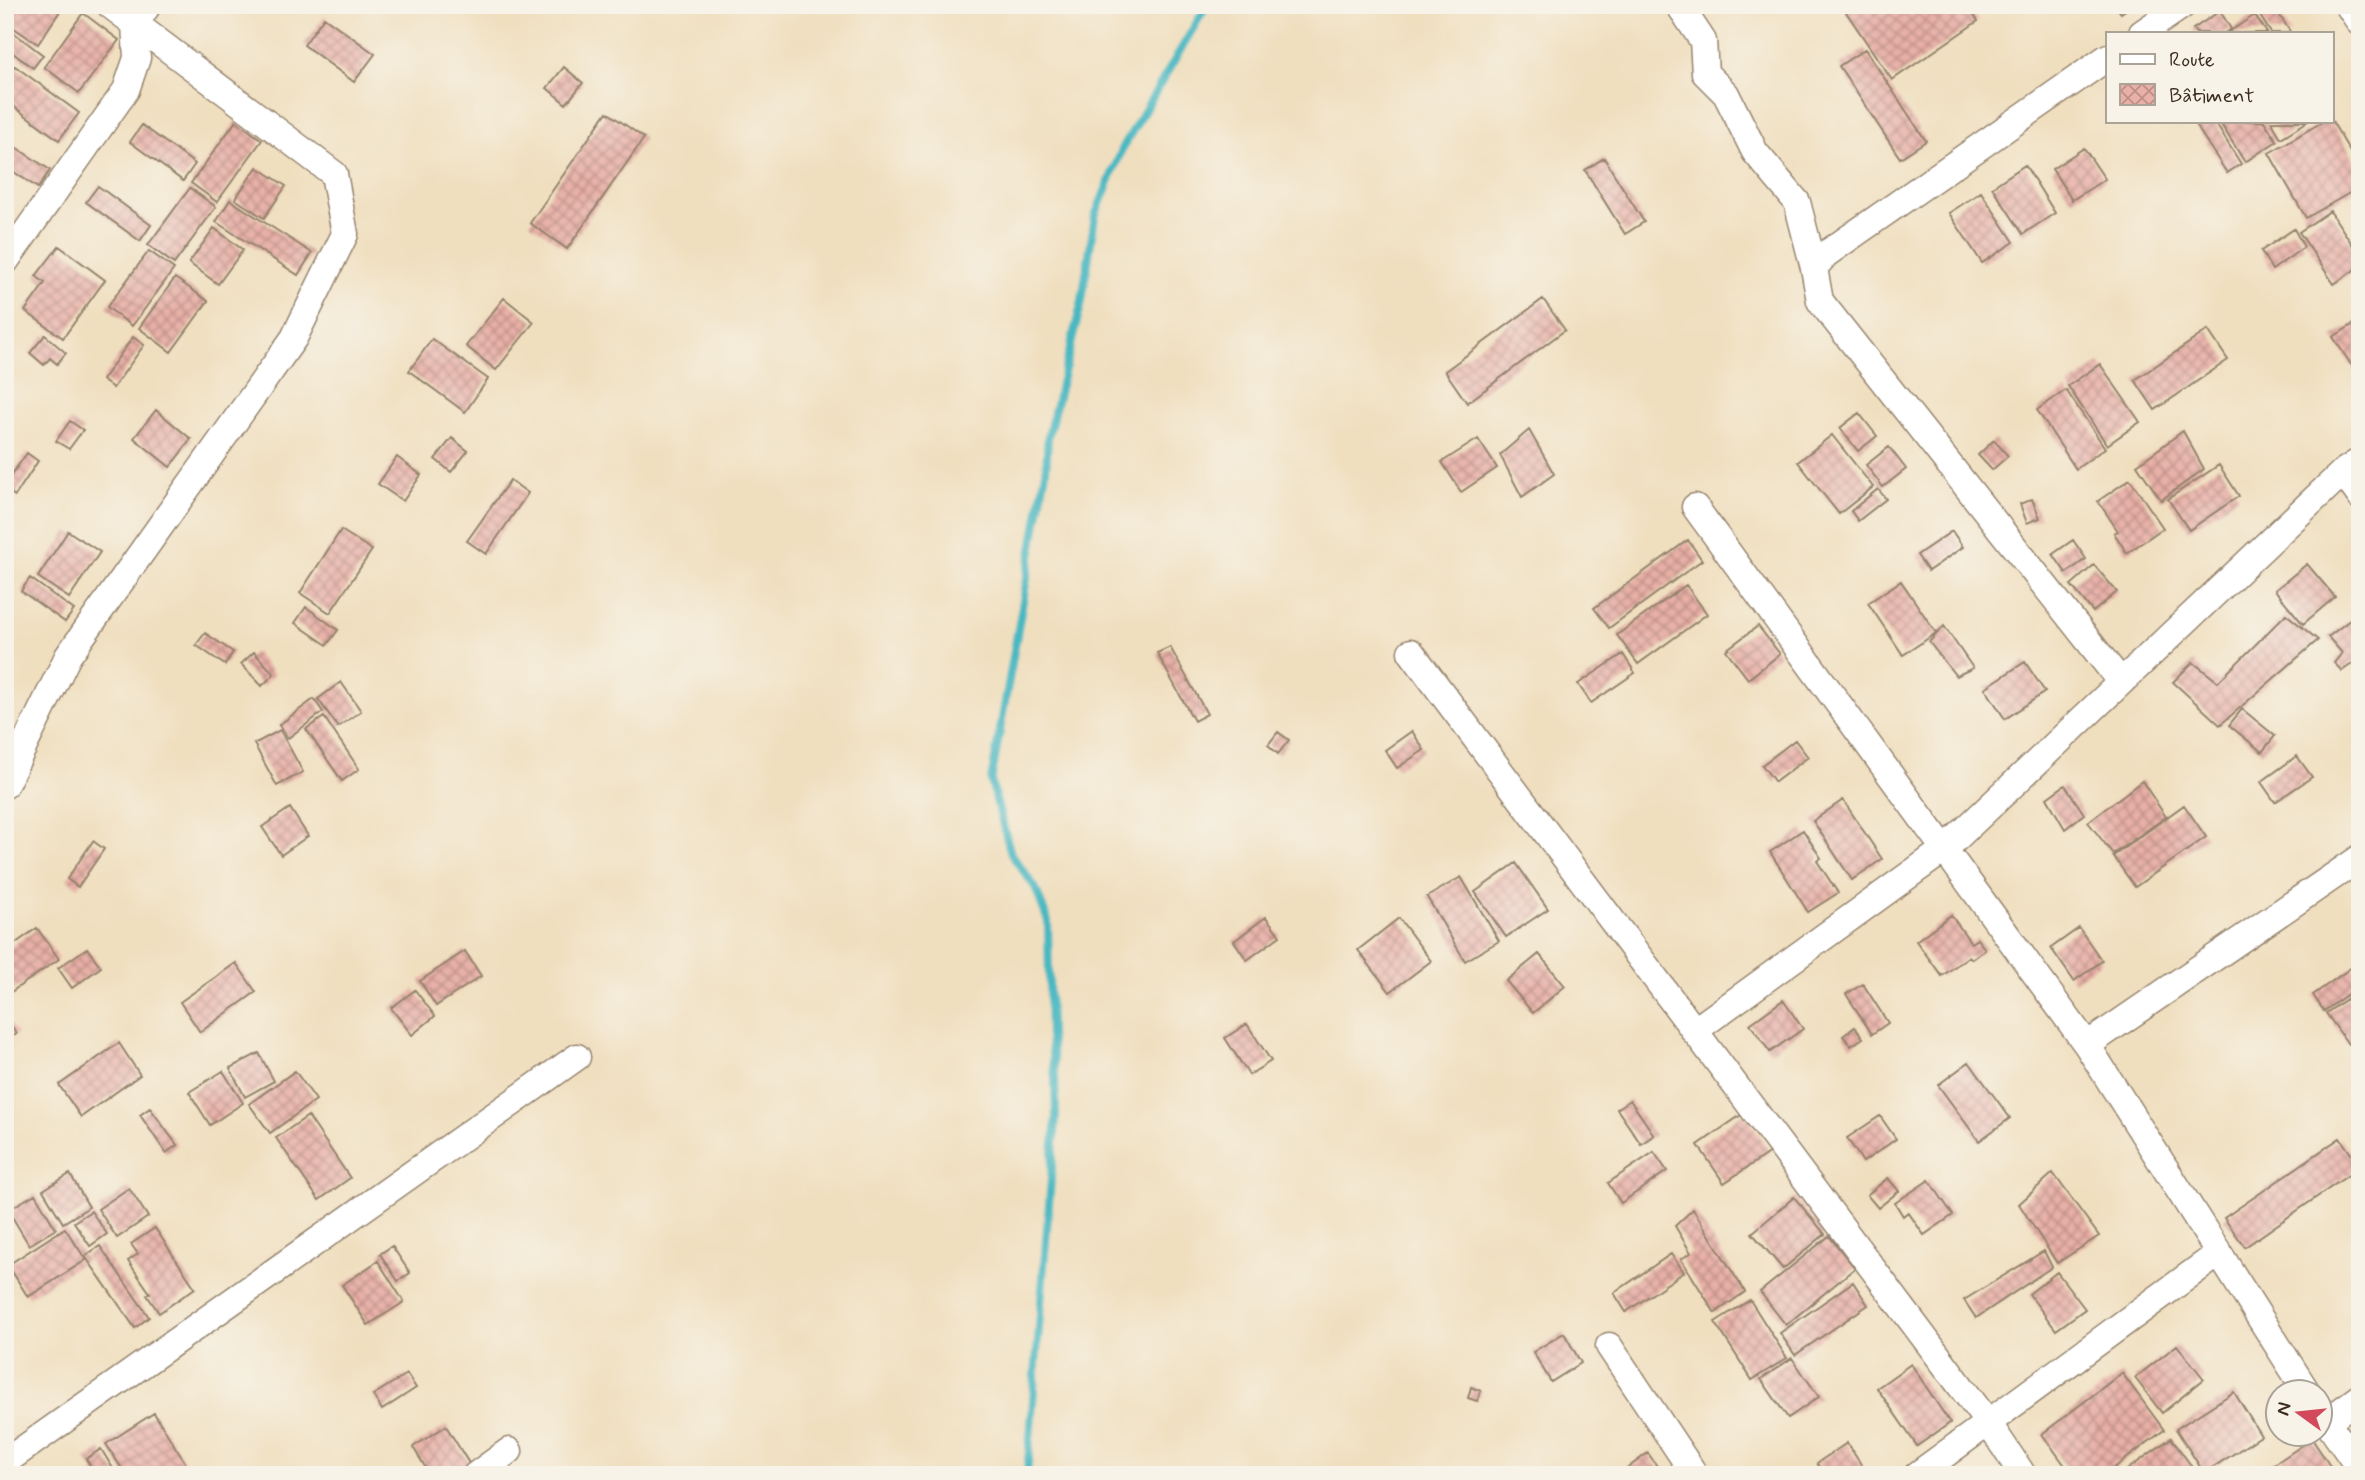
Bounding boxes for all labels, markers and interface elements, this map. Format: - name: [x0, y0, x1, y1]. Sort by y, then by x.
- legend: [2106, 32, 2334, 122]
- text: Route: [2169, 46, 2215, 74]
- text: Bâtiment: [2169, 82, 2254, 110]
- north arrow: [2264, 1378, 2334, 1448]
- text: N: [2270, 1400, 2298, 1418]

